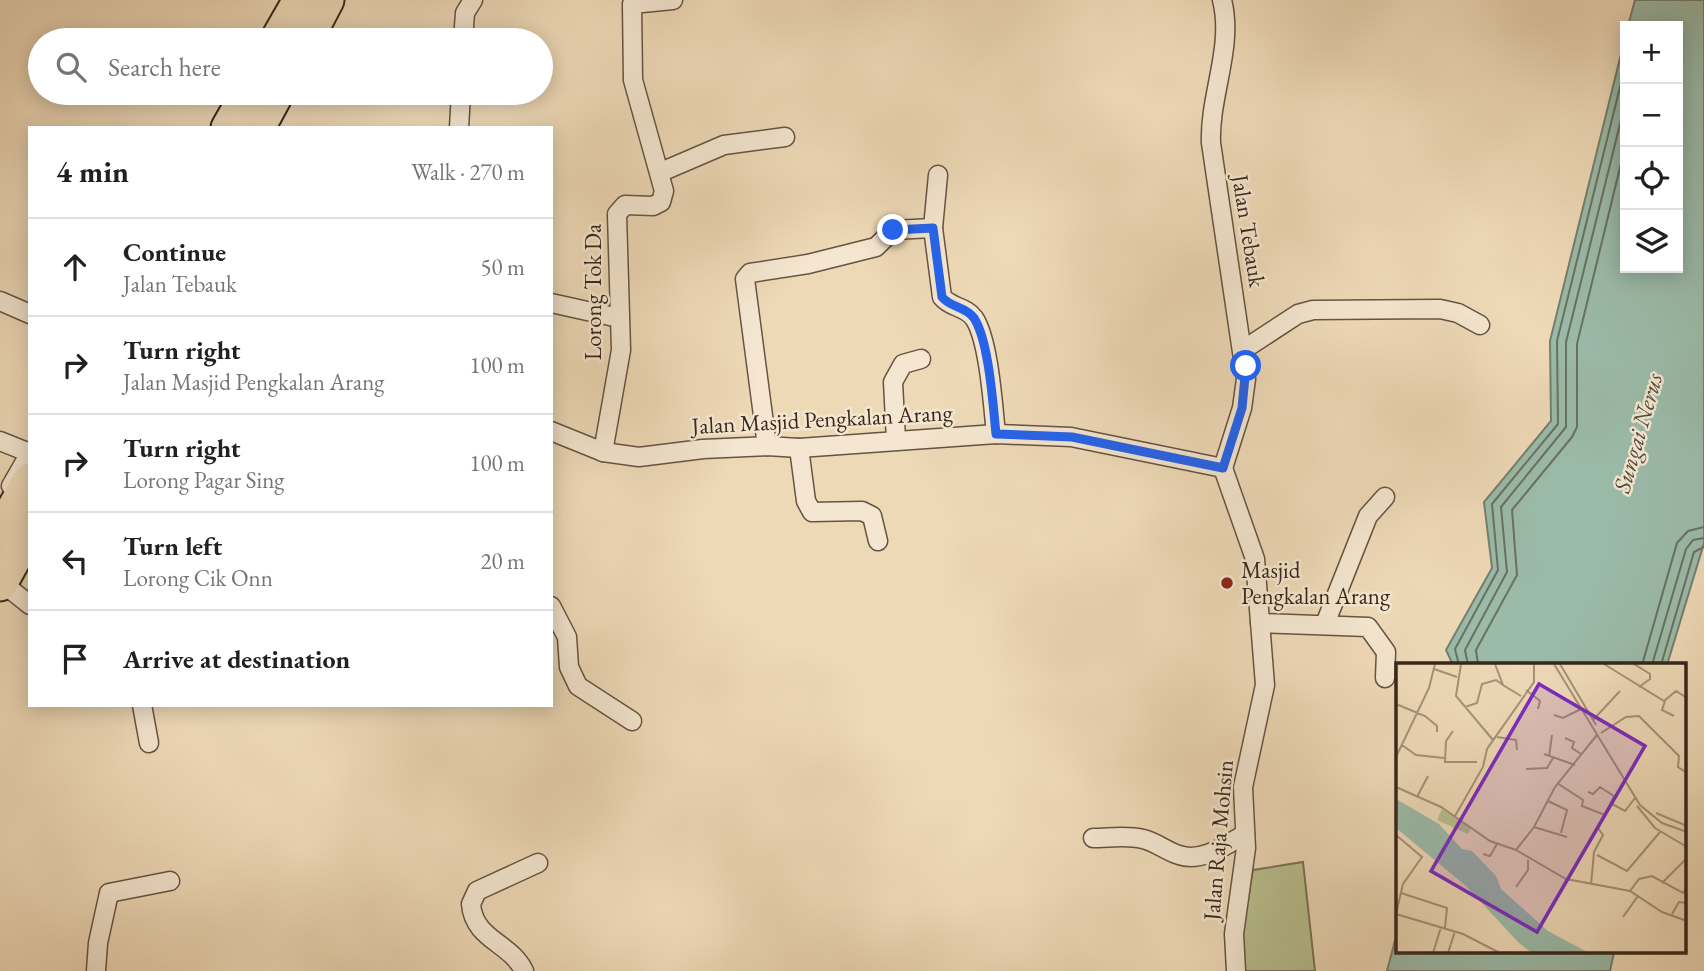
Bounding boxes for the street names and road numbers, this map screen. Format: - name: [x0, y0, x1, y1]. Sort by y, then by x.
- street label: Jalan Tebauk: [1225, 170, 1273, 291]
- street label: Lorong Tok Da: [578, 223, 608, 360]
- street label: Jalan Masjid Pengkalan Arang: [689, 397, 954, 441]
- street label: Jalan Raja Mohsin: [1196, 758, 1240, 924]

